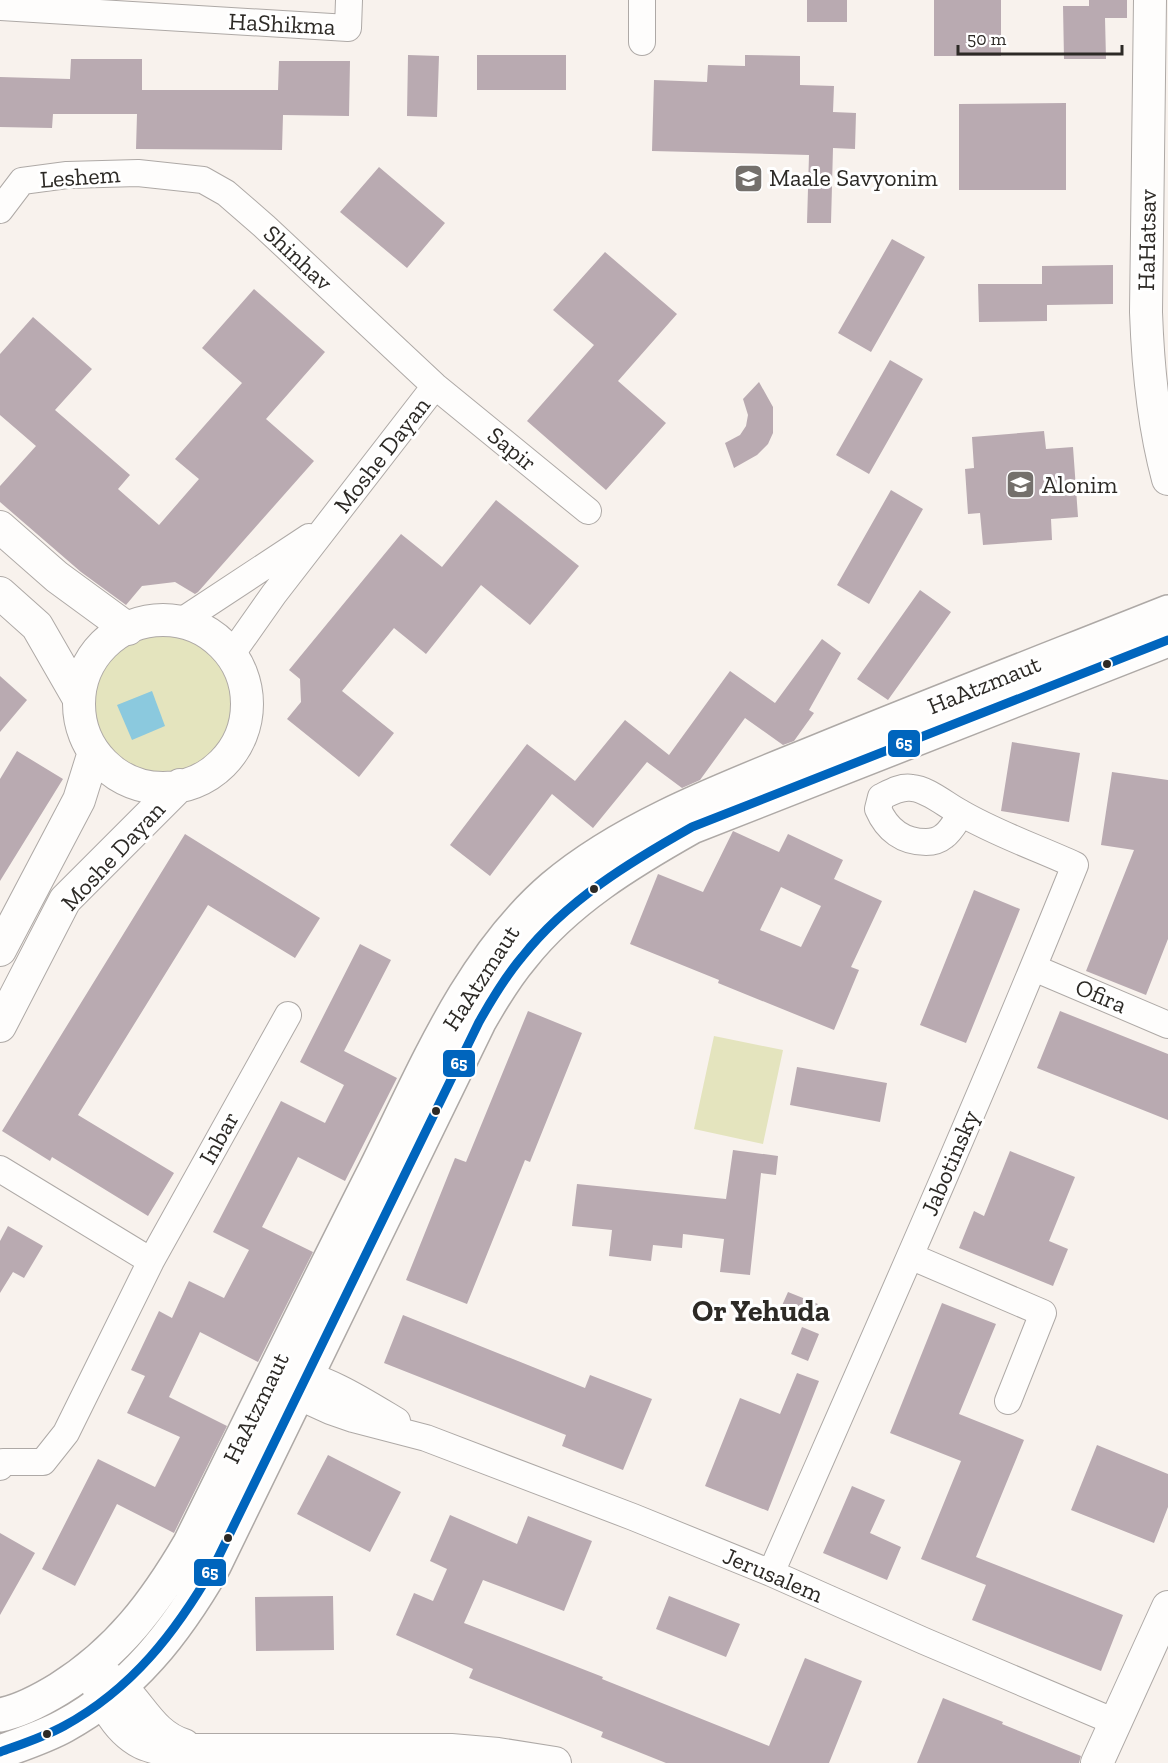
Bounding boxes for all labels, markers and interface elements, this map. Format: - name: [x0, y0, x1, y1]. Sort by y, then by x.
- street label: HaShikma: [228, 6, 337, 41]
- scale bar: [958, 18, 1122, 56]
- text: 50 m: [967, 28, 1007, 50]
- street label: Leshem: [39, 159, 121, 194]
- school or university icon: Maale Savyonim: [732, 162, 764, 194]
- place label: Maale Savyonim: [769, 163, 938, 192]
- street label: HaHatsav: [1131, 189, 1162, 291]
- street label: Shinhav: [258, 219, 339, 297]
- street label: Moshe Dayan: [327, 391, 436, 518]
- street label: Sapir: [482, 420, 543, 477]
- school or university icon: Alonim: [1005, 469, 1037, 501]
- place label: Alonim: [1042, 470, 1118, 499]
- street label: HaAtzmaut: [923, 649, 1045, 720]
- unlabelled marker: [1101, 658, 1113, 670]
- line badge: 65: [887, 729, 921, 758]
- text: 65: [896, 734, 912, 753]
- street label: Moshe Dayan: [55, 795, 171, 916]
- unlabelled marker: [588, 883, 600, 895]
- street label: HaAtzmaut: [436, 920, 525, 1036]
- street label: Ofira: [1071, 972, 1132, 1019]
- line badge: 65: [442, 1049, 476, 1078]
- text: 65: [451, 1054, 467, 1073]
- unlabelled marker: [430, 1105, 442, 1117]
- street label: Jabotinsky: [914, 1105, 985, 1220]
- street label: Inbar: [192, 1106, 245, 1169]
- district label: Or Yehuda: [692, 1293, 830, 1329]
- street label: HaAtzmaut: [216, 1348, 295, 1468]
- unlabelled marker: [222, 1532, 234, 1544]
- street label: Jerusalem: [719, 1541, 828, 1609]
- line badge: 65: [193, 1558, 227, 1587]
- text: 65: [202, 1563, 218, 1582]
- unlabelled marker: [41, 1728, 53, 1740]

